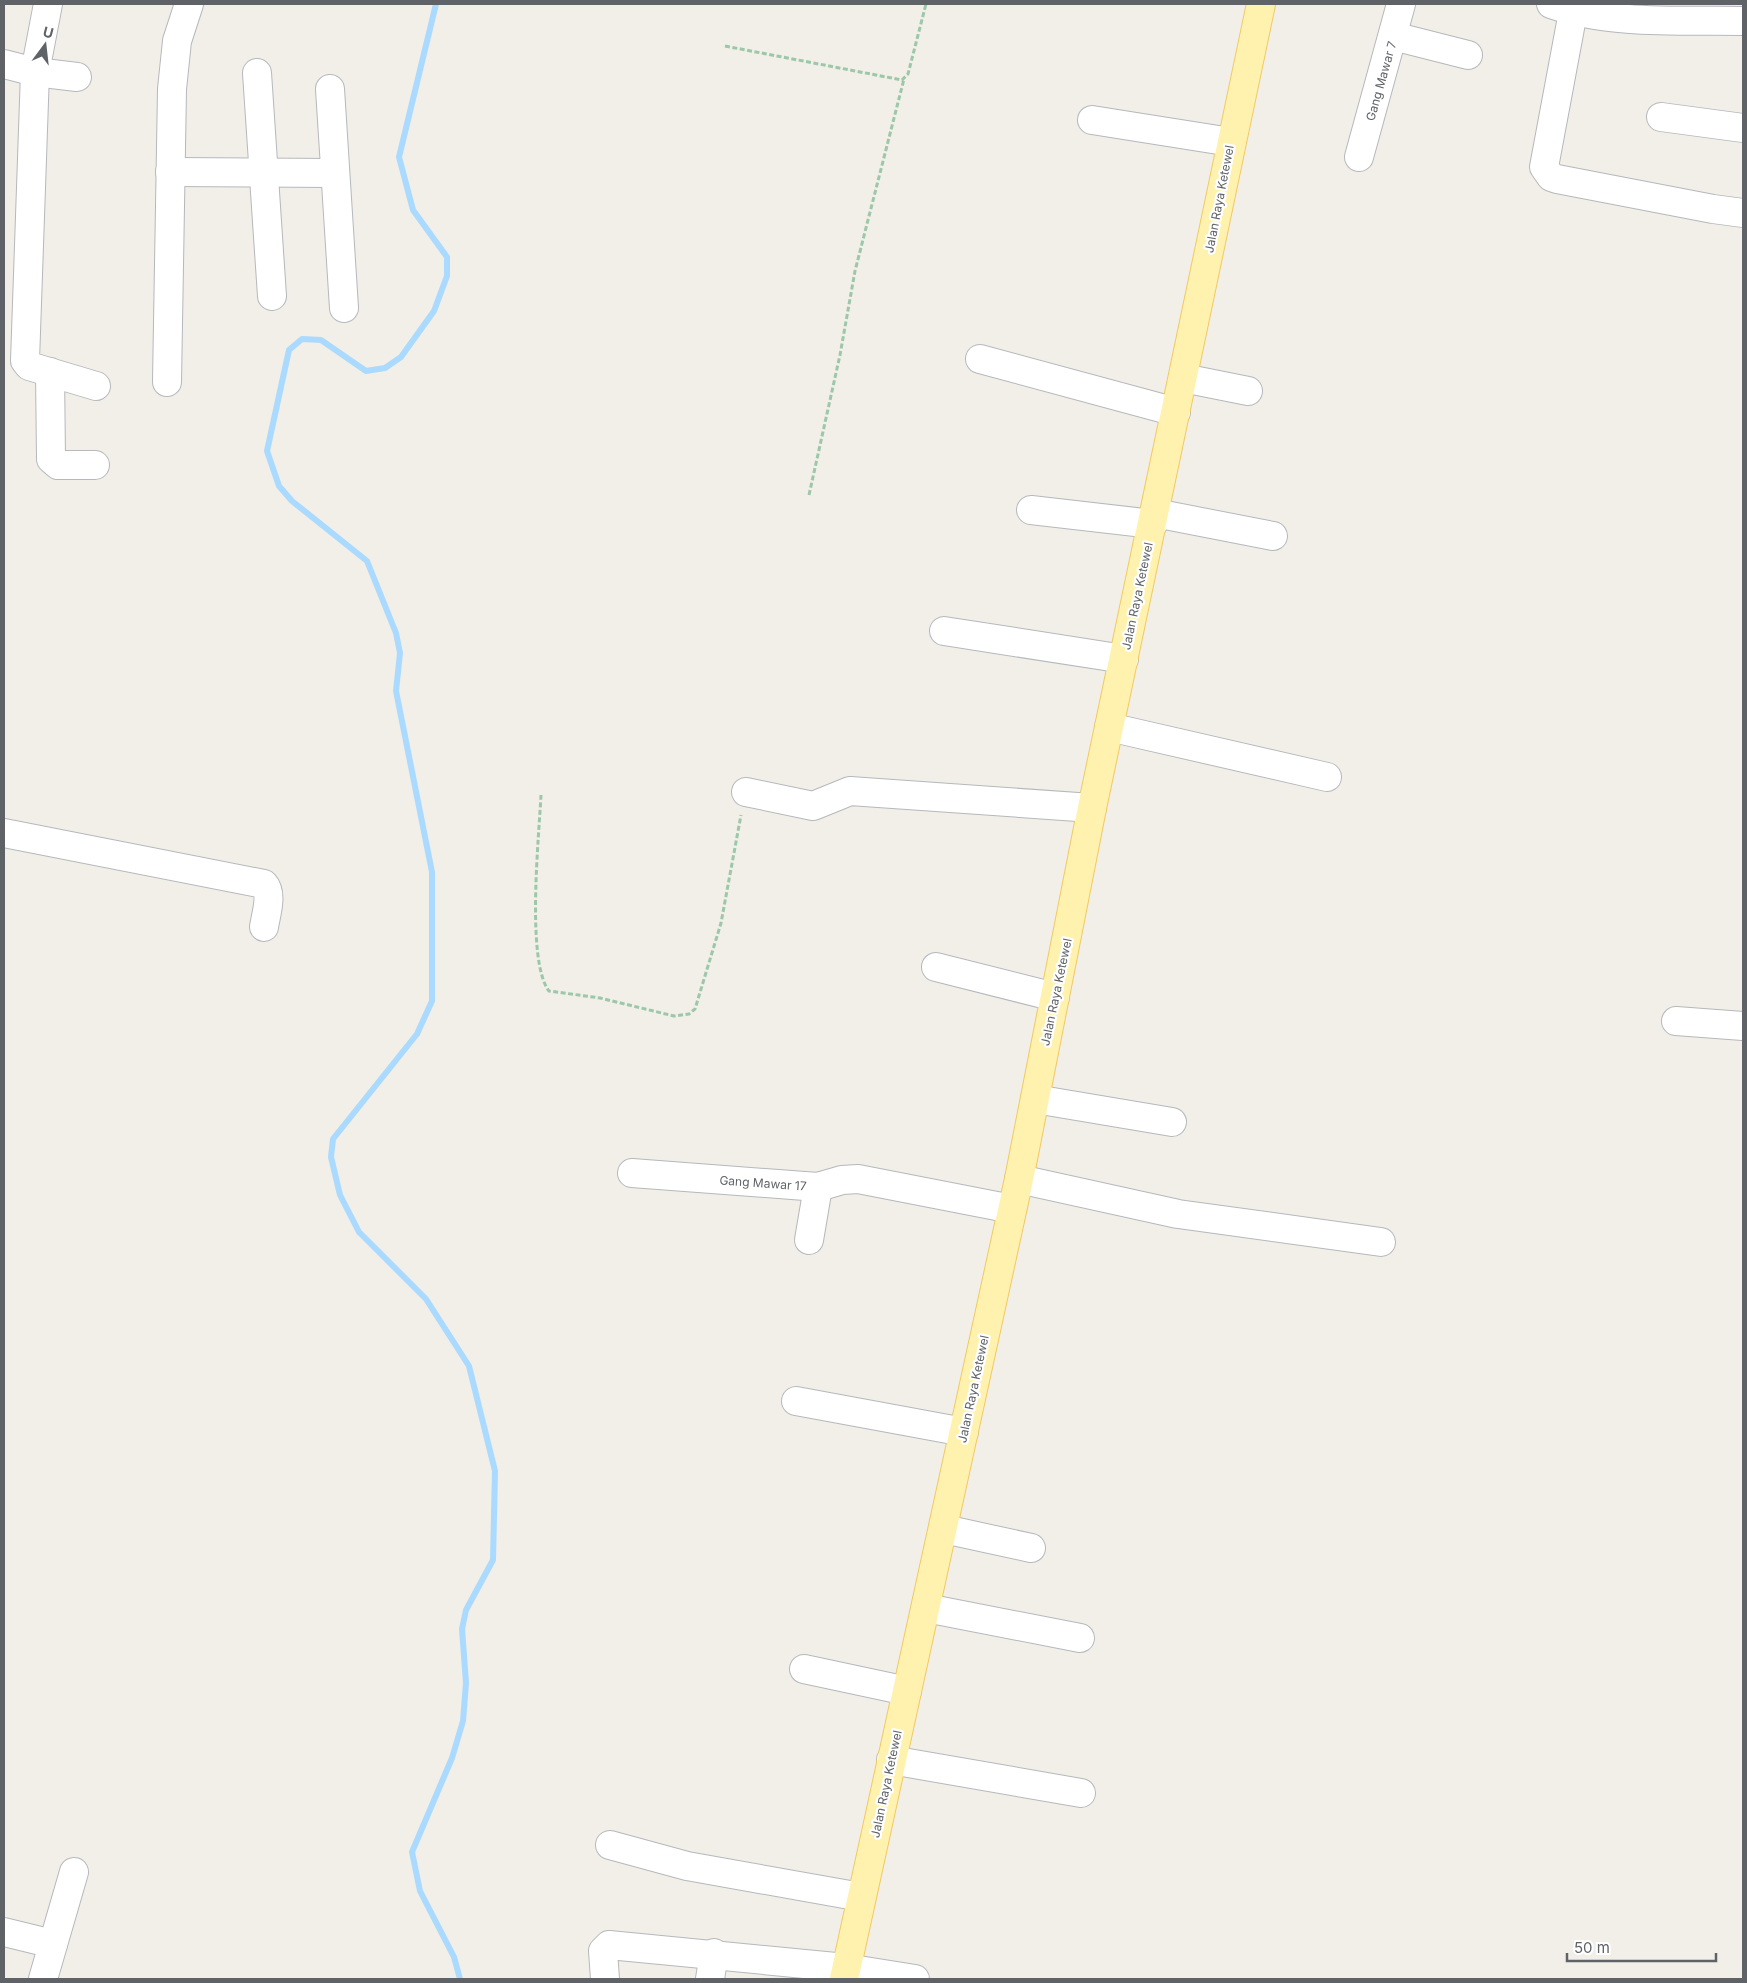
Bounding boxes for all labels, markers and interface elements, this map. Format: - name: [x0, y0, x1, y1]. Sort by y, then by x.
- north arrow: [20, 20, 70, 70]
- text: U: [41, 22, 56, 41]
- street label: Gang Mawar 7: [1362, 39, 1400, 123]
- street label: Jalan Raya Ketewel: [1201, 144, 1237, 254]
- street label: Jalan Raya Ketewel: [1118, 541, 1156, 651]
- street label: Jalan Raya Ketewel: [1037, 937, 1075, 1047]
- street label: Gang Mawar 17: [719, 1172, 807, 1194]
- street label: Jalan Raya Ketewel: [954, 1334, 992, 1444]
- street label: Jalan Raya Ketewel: [867, 1729, 905, 1839]
- scale bar: [1567, 1930, 1716, 1962]
- text: 50 m: [1574, 1938, 1610, 1957]

